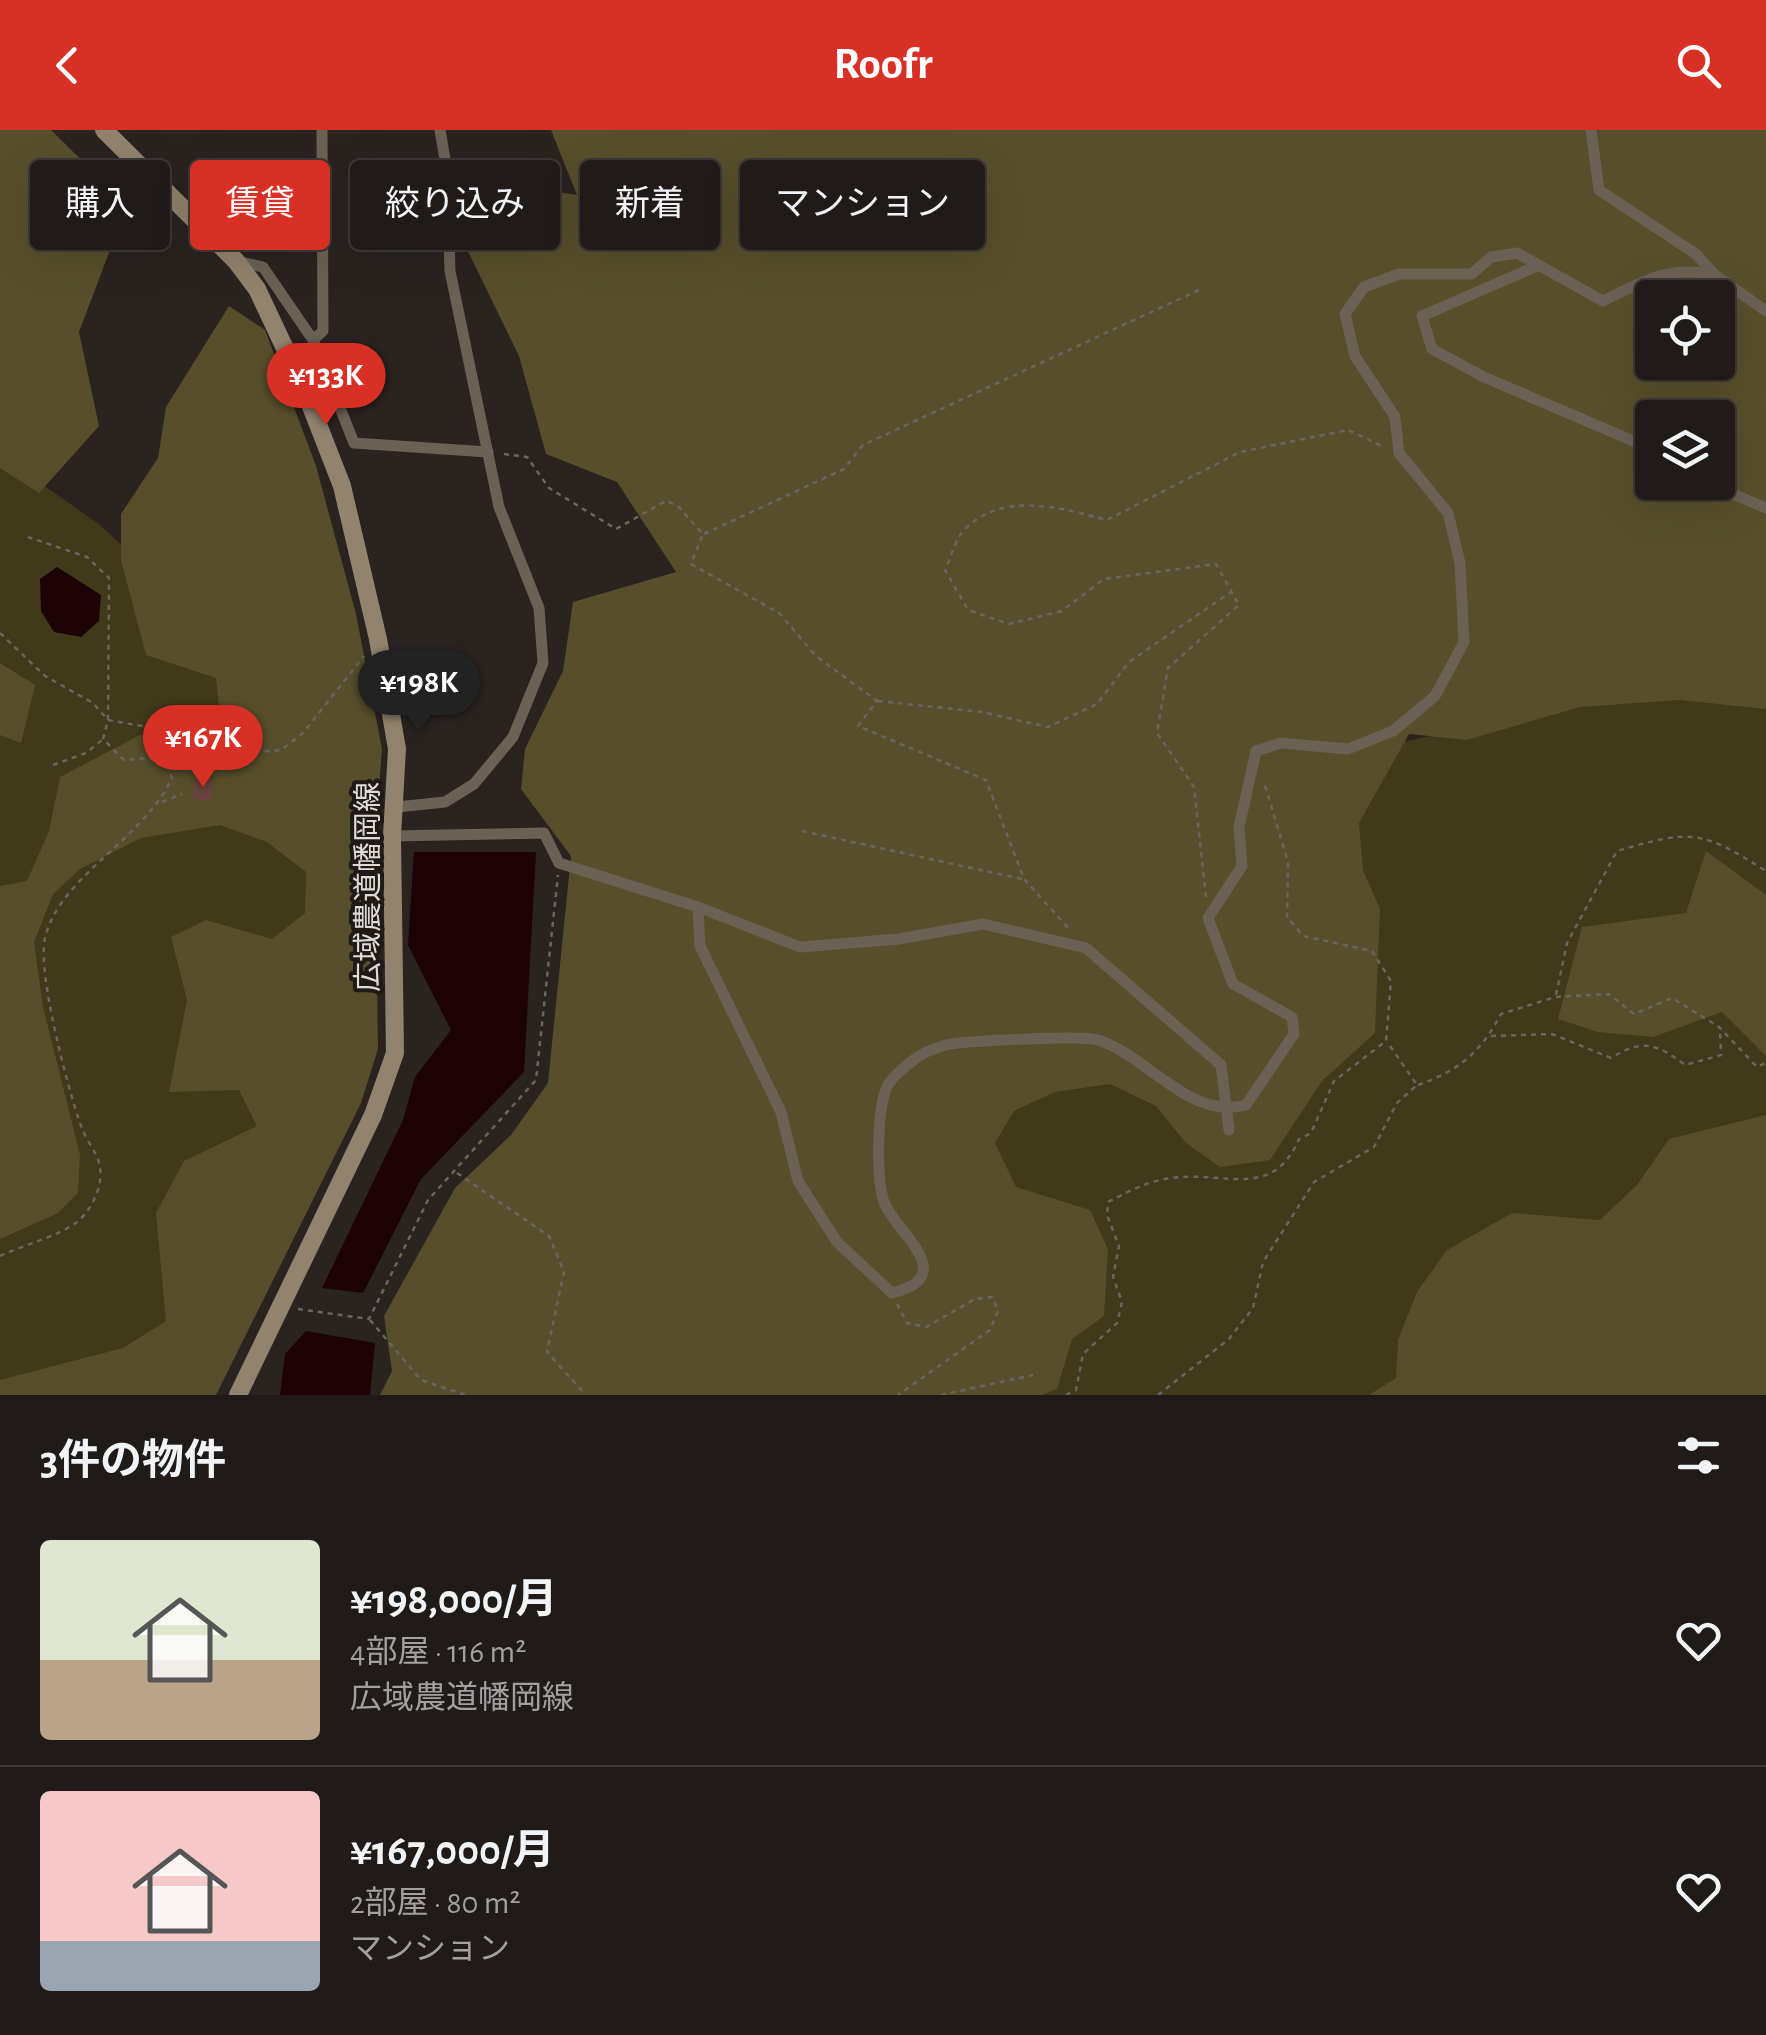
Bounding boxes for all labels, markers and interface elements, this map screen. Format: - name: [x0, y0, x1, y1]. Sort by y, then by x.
- icon: back: [40, 38, 95, 93]
- icon: search: [1671, 38, 1726, 93]
- text: Roofr: [833, 42, 933, 87]
- chip: 購入: [30, 160, 170, 250]
- chip: 賃貸: [190, 160, 330, 250]
- chip: 絞り込み: [350, 160, 560, 250]
- chip: 新着: [580, 160, 720, 250]
- chip: マンション: [740, 160, 985, 250]
- map controls: [1635, 280, 1735, 500]
- button: locate: [1635, 280, 1735, 380]
- pin: ¥133K: [256, 343, 396, 428]
- text: ¥133K: [289, 359, 363, 391]
- button: layers: [1635, 400, 1735, 500]
- pin: ¥198K: [349, 650, 489, 735]
- text: ¥198K: [380, 666, 458, 698]
- pin: ¥167K: [133, 705, 273, 790]
- text: ¥167K: [165, 721, 241, 753]
- street label: 広域農道幡岡線: [352, 782, 384, 992]
- icon: filters: [1671, 1428, 1726, 1483]
- text: 3件の物件: [40, 1440, 226, 1482]
- text: ¥198,000/月: [350, 1579, 557, 1621]
- icon: home: [120, 1580, 240, 1700]
- icon: heart: [1671, 1613, 1726, 1668]
- text: 4部屋 · 116 m²: [350, 1636, 526, 1668]
- text: 広域農道幡岡線: [350, 1682, 574, 1714]
- text: ¥167,000/月: [350, 1830, 555, 1872]
- icon: home: [120, 1831, 240, 1951]
- icon: heart: [1671, 1864, 1726, 1919]
- text: 2部屋 · 80 m²: [350, 1887, 521, 1919]
- text: マンション: [350, 1933, 510, 1965]

